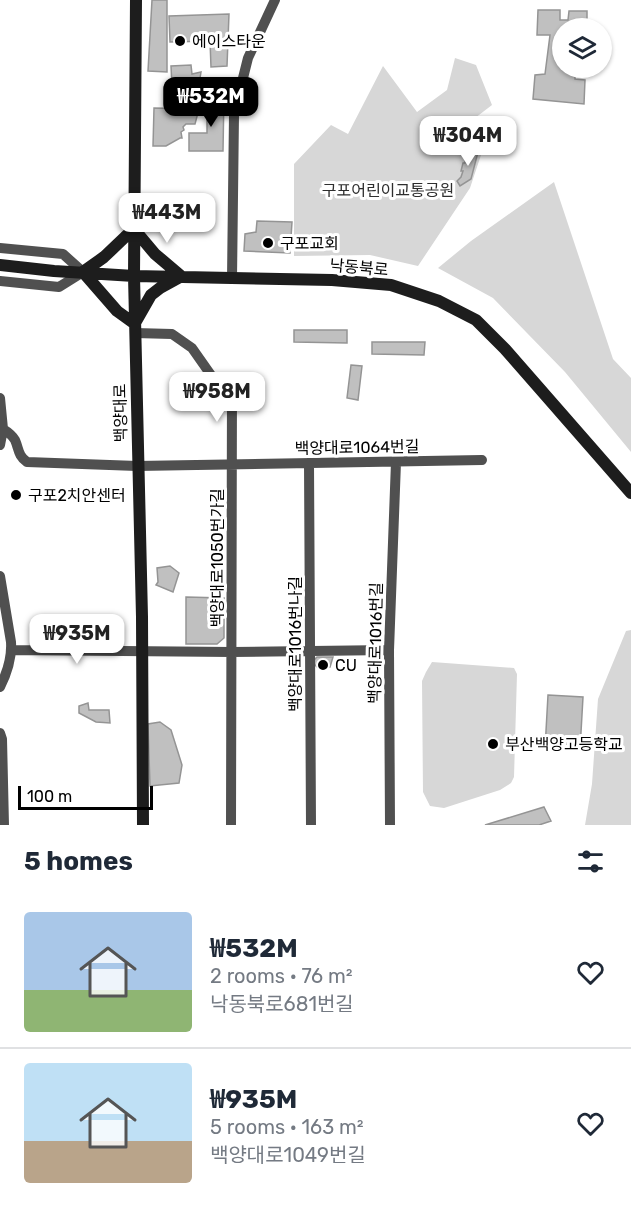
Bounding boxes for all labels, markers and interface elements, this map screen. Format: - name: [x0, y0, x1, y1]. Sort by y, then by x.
- map controls: [552, 18, 612, 78]
- button: layers: [552, 18, 612, 78]
- place label: 에이스타운: [192, 32, 266, 51]
- marker: 에이스타운: [173, 34, 187, 48]
- pin: ₩532M: [169, 77, 253, 128]
- text: ₩532M: [177, 84, 245, 108]
- pin: ₩304M: [426, 116, 510, 167]
- text: ₩304M: [434, 123, 502, 147]
- park label: 구포어린이교통공원: [322, 181, 454, 200]
- pin: ₩443M: [125, 193, 209, 244]
- text: ₩443M: [133, 200, 201, 224]
- place label: 구포교회: [280, 234, 339, 253]
- marker: 구포교회: [261, 236, 275, 250]
- street label: 낙동북로: [329, 255, 389, 280]
- pin: ₩958M: [175, 372, 259, 423]
- text: ₩958M: [183, 379, 251, 403]
- street label: 백양대로: [110, 383, 131, 443]
- street label: 백양대로1064번길: [294, 437, 420, 458]
- place label: 구포2치안센터: [28, 486, 126, 505]
- marker: 구포2치안센터: [9, 488, 23, 502]
- street label: 백양대로1050번가길: [208, 488, 227, 628]
- street label: 백양대로1016번나길: [286, 576, 305, 712]
- street label: 백양대로1016번길: [365, 582, 386, 704]
- pin: ₩935M: [35, 614, 119, 665]
- text: ₩935M: [43, 621, 111, 645]
- place label: CU: [335, 656, 357, 675]
- marker: CU: [316, 658, 330, 672]
- place label: 부산백양고등학교: [505, 735, 623, 754]
- marker: 부산백양고등학교: [486, 737, 500, 751]
- scale bar: [18, 783, 153, 810]
- text: 100 m: [27, 787, 72, 806]
- icon: filters: [574, 845, 607, 878]
- text: 5 homes: [24, 846, 133, 877]
- text: ₩532M: [210, 933, 298, 964]
- icon: home: [72, 936, 144, 1008]
- icon: heart: [574, 956, 607, 989]
- text: 2 rooms · 76 m²: [210, 964, 353, 988]
- text: 낙동북로681번길: [210, 992, 354, 1016]
- text: ₩935M: [210, 1084, 297, 1115]
- icon: home: [72, 1087, 144, 1159]
- icon: heart: [574, 1107, 607, 1140]
- text: 5 rooms · 163 m²: [210, 1115, 364, 1139]
- text: 백양대로1049번길: [210, 1143, 366, 1167]

